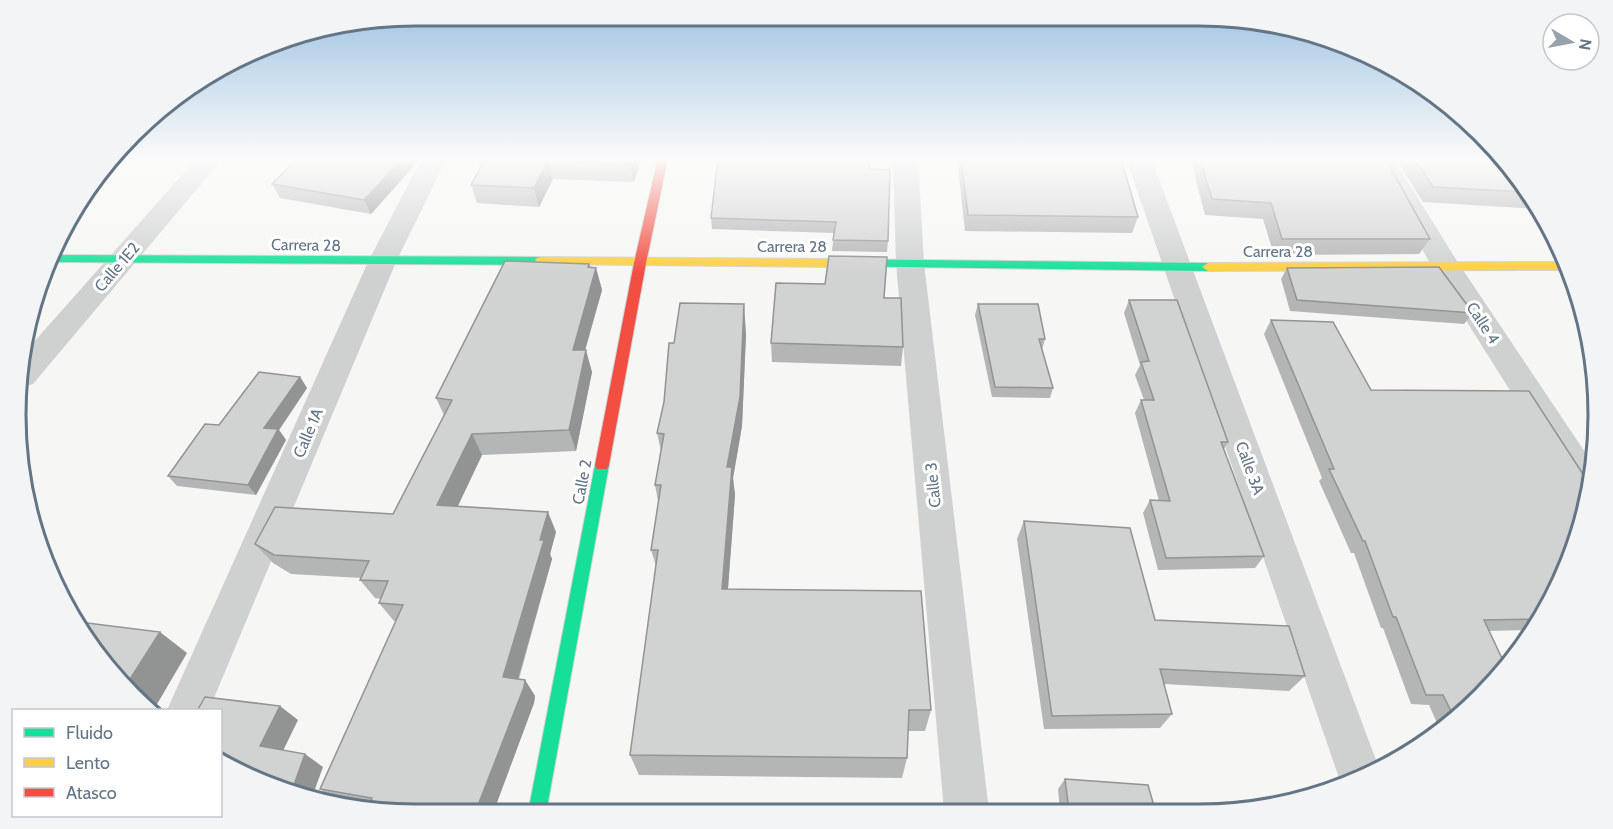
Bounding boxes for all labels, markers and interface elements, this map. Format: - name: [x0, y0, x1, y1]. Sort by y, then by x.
- north arrow: [1541, 12, 1601, 72]
- text: N: [1575, 37, 1596, 52]
- street label: Carrera 28: [271, 235, 341, 255]
- street label: Carrera 28: [757, 237, 827, 256]
- street label: Calle 1E2: [90, 238, 144, 296]
- street label: Carrera 28: [1243, 242, 1313, 261]
- street label: Calle 4: [1462, 299, 1504, 347]
- street label: Calle 1A: [289, 405, 327, 461]
- street label: Calle 3A: [1232, 439, 1268, 497]
- street label: Calle 2: [568, 458, 596, 506]
- street label: Calle 3: [921, 461, 945, 509]
- legend: [12, 709, 222, 817]
- text: Fluido: [66, 722, 113, 744]
- text: Lento: [66, 752, 110, 774]
- text: Atasco: [66, 782, 117, 804]

